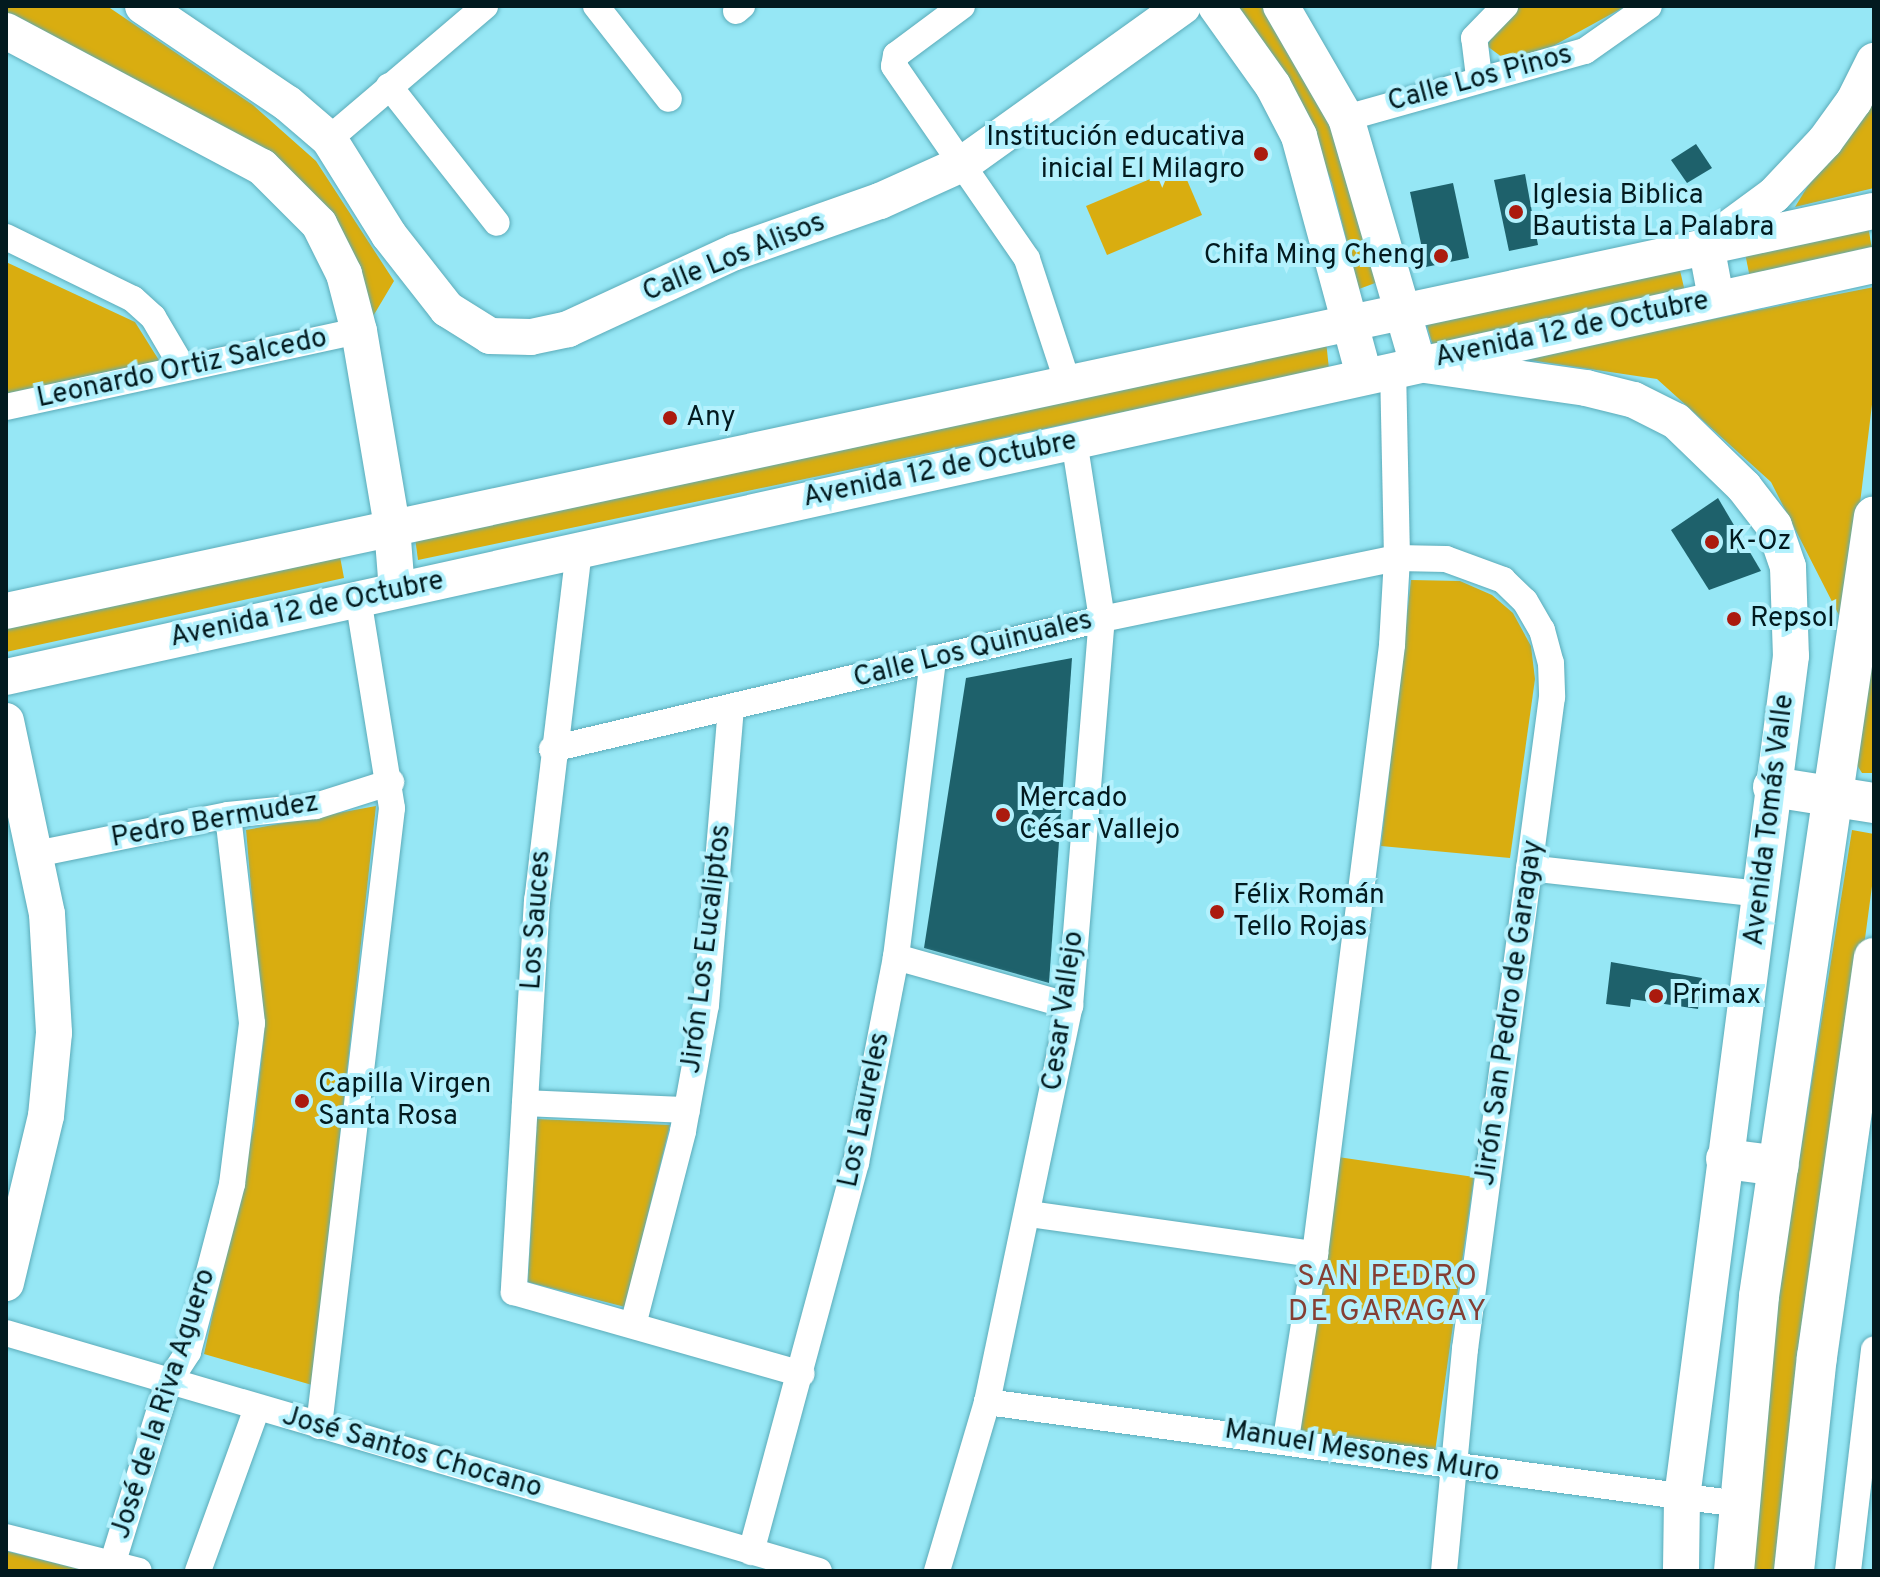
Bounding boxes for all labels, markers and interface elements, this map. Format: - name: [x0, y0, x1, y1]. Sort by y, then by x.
- street label: Calle Los Pinos: [1384, 38, 1576, 120]
- place label: Institución educativa inicial El Milagro: [986, 121, 1245, 187]
- marker: Institución educativa inicial El Milagro: [1252, 145, 1270, 163]
- place label: Iglesia Biblica Bautista La Palabra: [1532, 179, 1774, 245]
- marker: Iglesia Biblica Bautista La Palabra: [1507, 203, 1525, 221]
- street label: Calle Los Alisos: [637, 206, 831, 310]
- place label: Chifa Ming Cheng: [1204, 239, 1425, 273]
- marker: Chifa Ming Cheng: [1432, 247, 1450, 265]
- street label: Avenida 12 de Octubre: [1432, 285, 1712, 375]
- street label: Leonardo Ortiz Salcedo: [34, 322, 330, 416]
- place label: Any: [686, 401, 736, 435]
- marker: Any: [661, 409, 679, 427]
- street label: Avenida 12 de Octubre: [800, 425, 1080, 515]
- place label: K-Oz: [1728, 525, 1791, 559]
- marker: K-Oz: [1703, 533, 1721, 551]
- street label: Avenida 12 de Octubre: [167, 565, 447, 655]
- place label: Repsol: [1750, 602, 1835, 636]
- street label: Calle Los Quinuales: [850, 604, 1096, 696]
- marker: Repsol: [1725, 610, 1743, 628]
- street label: Avenida Tomás Valle: [1738, 691, 1802, 949]
- place label: Mercado César Vallejo: [1019, 782, 1181, 848]
- street label: Pedro Bermudez: [109, 786, 321, 856]
- marker: Mercado César Vallejo: [994, 806, 1012, 824]
- street label: Jirón Los Eucaliptos: [675, 822, 739, 1076]
- street label: Jirón San Pedro de Garagay: [1469, 838, 1551, 1188]
- street label: Los Sauces: [515, 849, 559, 991]
- place label: Félix Román Tello Rojas: [1233, 879, 1385, 945]
- marker: Félix Román Tello Rojas: [1208, 903, 1226, 921]
- street label: Cesar Vallejo: [1036, 928, 1092, 1094]
- place label: Primax: [1672, 979, 1761, 1013]
- marker: Primax: [1647, 987, 1665, 1005]
- street label: Los Laureles: [832, 1029, 898, 1191]
- place label: Capilla Virgen Santa Rosa: [318, 1068, 492, 1134]
- marker: Capilla Virgen Santa Rosa: [293, 1092, 311, 1110]
- district label: SAN PEDRO DE GARAGAY: [1288, 1260, 1488, 1330]
- street label: José de la Riva Aguero: [104, 1264, 224, 1544]
- street label: José Santos Chocano: [278, 1400, 546, 1506]
- street label: Manuel Mesones Muro: [1222, 1414, 1502, 1490]

